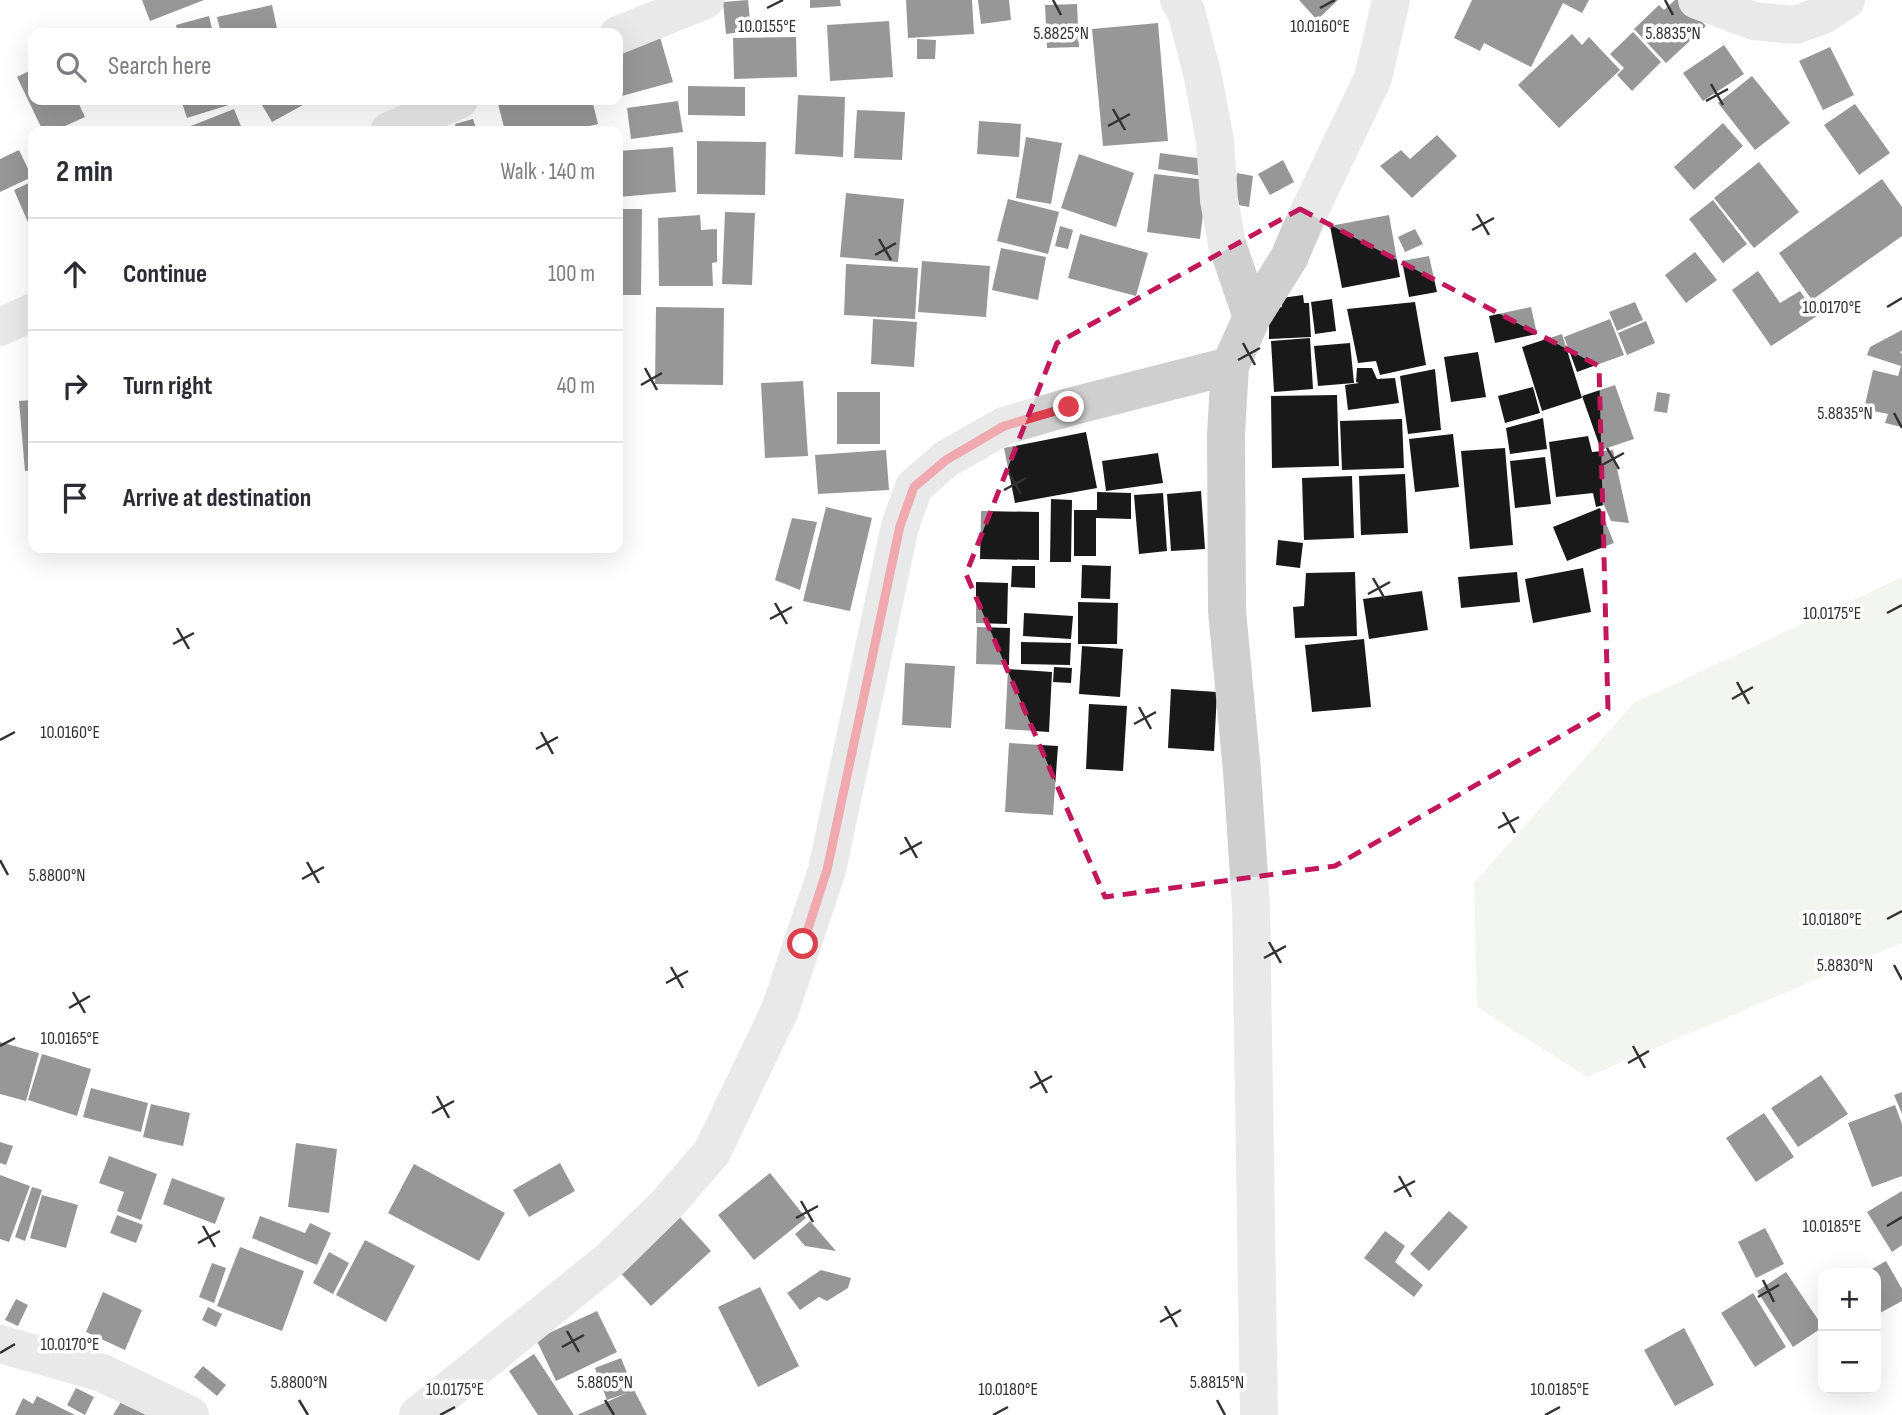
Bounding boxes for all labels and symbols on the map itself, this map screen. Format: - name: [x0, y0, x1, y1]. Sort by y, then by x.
- text: 10.0155°E: [738, 16, 796, 37]
- text: 10.0160°E: [1290, 16, 1350, 37]
- text: 5.8825°N: [1033, 23, 1089, 44]
- text: 5.8835°N: [1645, 23, 1701, 44]
- text: 10.0170°E: [1803, 297, 1861, 318]
- route end: [1053, 391, 1084, 422]
- text: 5.8835°N: [1817, 403, 1873, 424]
- text: 10.0175°E: [1803, 603, 1861, 624]
- text: 10.0160°E: [40, 722, 100, 743]
- text: 5.8800°N: [29, 865, 85, 886]
- text: 10.0180°E: [1802, 909, 1862, 930]
- route start: [787, 928, 818, 959]
- text: 5.8830°N: [1817, 955, 1873, 976]
- text: 10.0165°E: [41, 1028, 99, 1049]
- text: 10.0185°E: [1803, 1216, 1861, 1237]
- text: 10.0170°E: [41, 1334, 99, 1355]
- text: 5.8800°N: [271, 1372, 327, 1393]
- text: 5.8805°N: [577, 1372, 633, 1393]
- text: 5.8815°N: [1190, 1372, 1244, 1393]
- text: 10.0175°E: [426, 1379, 484, 1400]
- text: 10.0180°E: [978, 1379, 1038, 1400]
- text: 10.0185°E: [1531, 1379, 1589, 1400]

